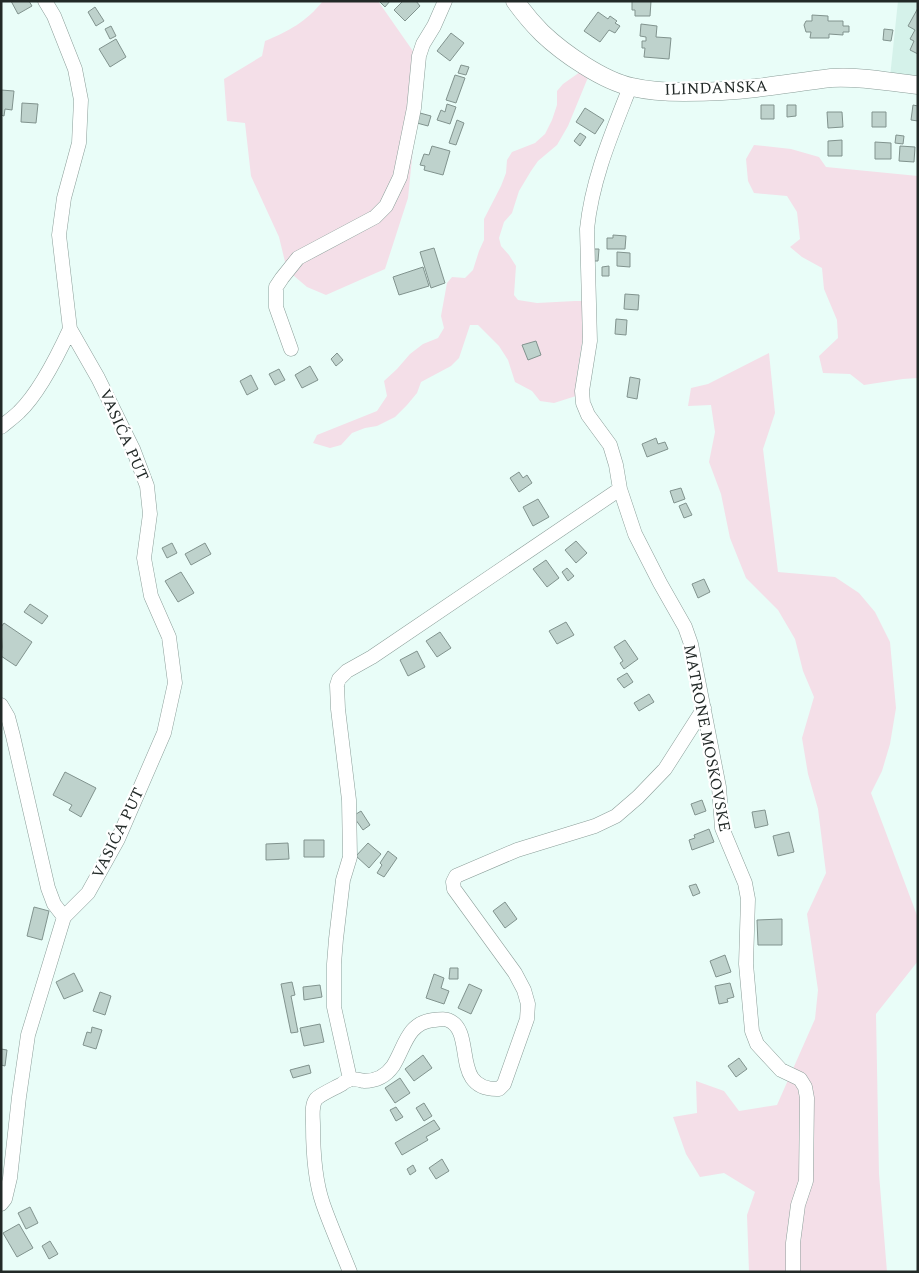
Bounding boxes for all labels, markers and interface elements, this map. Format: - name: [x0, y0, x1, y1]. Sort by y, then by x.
- street label: ILINDANSKA: [664, 74, 768, 102]
- street label: VASIĆA PUT: [93, 385, 155, 485]
- street label: MATRONE MOSKOVSKE: [677, 642, 737, 834]
- street label: VASIĆA PUT: [86, 783, 150, 882]

